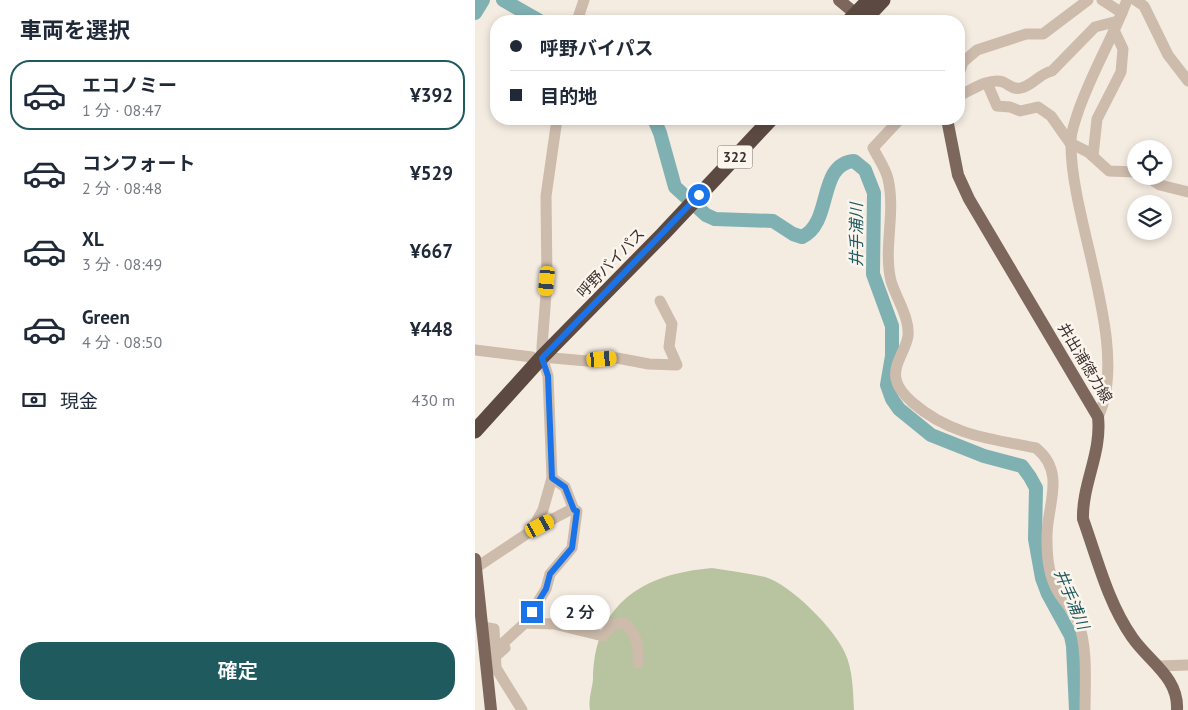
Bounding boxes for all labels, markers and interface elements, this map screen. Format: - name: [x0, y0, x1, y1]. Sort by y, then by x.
- text: 車両を選択: [20, 16, 130, 44]
- text: 呼野バイパス: [540, 36, 654, 60]
- icon: car: [22, 73, 67, 118]
- text: エコノミー: [82, 73, 177, 97]
- text: ¥392: [410, 83, 453, 107]
- text: 目的地: [540, 84, 597, 108]
- text: 1 分 · 08:47: [82, 100, 162, 120]
- map controls: [1127, 140, 1172, 240]
- button: locate: [1127, 140, 1172, 185]
- road number: 322: [717, 146, 753, 168]
- icon: car: [22, 151, 67, 196]
- text: コンフォート: [82, 151, 195, 175]
- text: ¥529: [410, 161, 453, 185]
- text: 2 分 · 08:48: [82, 178, 162, 198]
- route start: [688, 184, 710, 206]
- button: layers: [1127, 195, 1172, 240]
- water label: 井手浦川: [846, 201, 866, 267]
- street label: 呼野バイパス: [573, 224, 649, 302]
- text: XL: [82, 227, 104, 251]
- icon: car: [22, 229, 67, 274]
- text: ¥667: [410, 239, 453, 263]
- text: 3 分 · 08:49: [82, 254, 162, 274]
- car: [538, 265, 555, 297]
- text: Green: [82, 305, 130, 329]
- icon: car: [22, 307, 67, 352]
- text: ¥448: [410, 317, 453, 341]
- street label: 井出浦徳力線: [1054, 319, 1117, 406]
- text: 4 分 · 08:50: [82, 332, 162, 352]
- car: [586, 350, 617, 368]
- icon: cash: [20, 386, 48, 414]
- text: 現金: [60, 389, 98, 413]
- text: 430 m: [412, 390, 455, 410]
- car: [523, 512, 556, 540]
- water label: 井手浦川: [1050, 566, 1094, 634]
- callout: 2 分: [549, 594, 609, 630]
- route end: [521, 601, 543, 623]
- text: 2 分: [565, 602, 595, 622]
- button: 確定: [20, 642, 455, 700]

